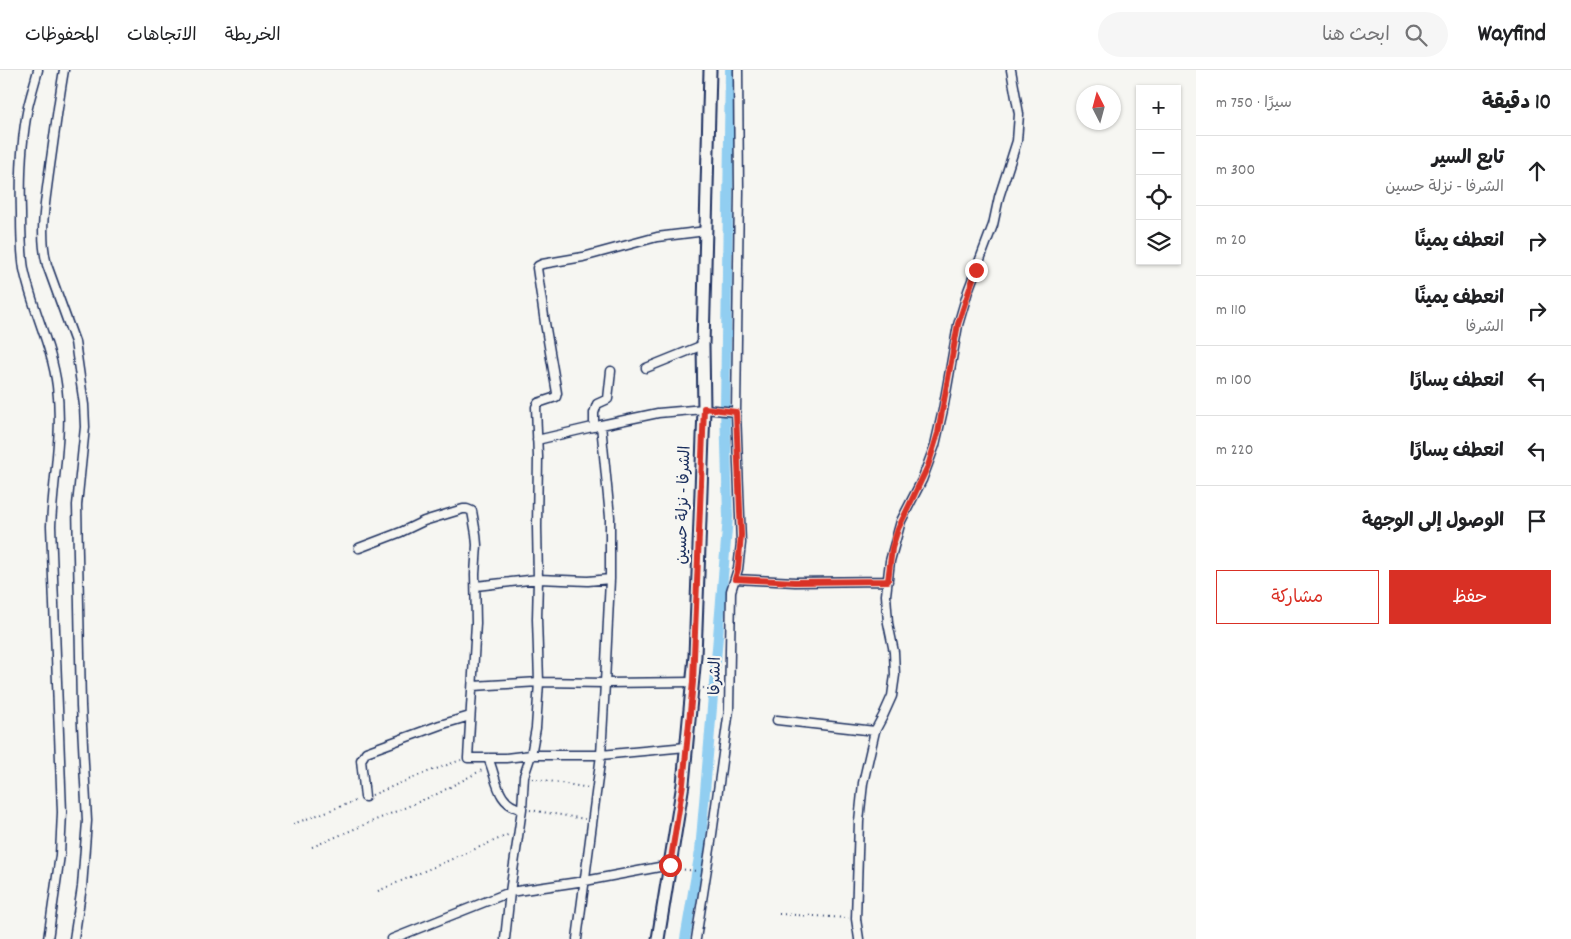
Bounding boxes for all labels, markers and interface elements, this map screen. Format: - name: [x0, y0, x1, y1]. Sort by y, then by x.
- search box: [1098, 12, 1448, 57]
- text: Wayfind: [1478, 18, 1546, 52]
- icon: search: [1402, 21, 1430, 49]
- text: ابحث هنا: [1322, 23, 1390, 50]
- text: المحفوظات: [25, 24, 99, 49]
- text: الاتجاهات: [127, 24, 197, 49]
- text: الخريطة: [225, 24, 281, 49]
- north arrow: [1076, 85, 1121, 130]
- map controls: [1136, 85, 1181, 265]
- button: +: [1136, 85, 1181, 130]
- text: 10 دقيقة: [1482, 89, 1551, 119]
- text: سيرًا · 750 m: [1216, 92, 1292, 115]
- button: −: [1136, 130, 1181, 175]
- text: تابع السير: [1432, 146, 1504, 173]
- icon: ahead: [1523, 157, 1551, 185]
- text: 300 m: [1216, 159, 1255, 182]
- button: locate: [1136, 175, 1181, 220]
- text: الشرفا - نزلة حسين: [1385, 176, 1504, 199]
- button: layers: [1136, 220, 1181, 265]
- icon: right: [1523, 227, 1551, 255]
- text: 20 m: [1216, 229, 1246, 252]
- text: انعطف يمينًا: [1415, 229, 1504, 256]
- route end: [965, 259, 988, 282]
- text: انعطف يمينًا: [1415, 286, 1504, 313]
- icon: right: [1523, 297, 1551, 325]
- text: 110 m: [1216, 299, 1246, 322]
- text: الشرفا: [1466, 316, 1504, 339]
- icon: left: [1523, 367, 1551, 395]
- text: 100 m: [1216, 369, 1252, 392]
- text: انعطف يسارًا: [1410, 369, 1504, 396]
- icon: left: [1523, 437, 1551, 465]
- text: 220 m: [1216, 439, 1253, 462]
- text: انعطف يسارًا: [1410, 439, 1504, 466]
- street label: الشرفا - نزلة حسين: [670, 445, 698, 565]
- icon: arrive: [1523, 507, 1551, 535]
- text: الوصول إلى الوجهة: [1362, 509, 1504, 536]
- button: مشاركة: [1216, 570, 1379, 624]
- button: حفظ: [1389, 570, 1551, 624]
- street label: الشرفا: [704, 657, 728, 695]
- route start: [659, 854, 682, 877]

